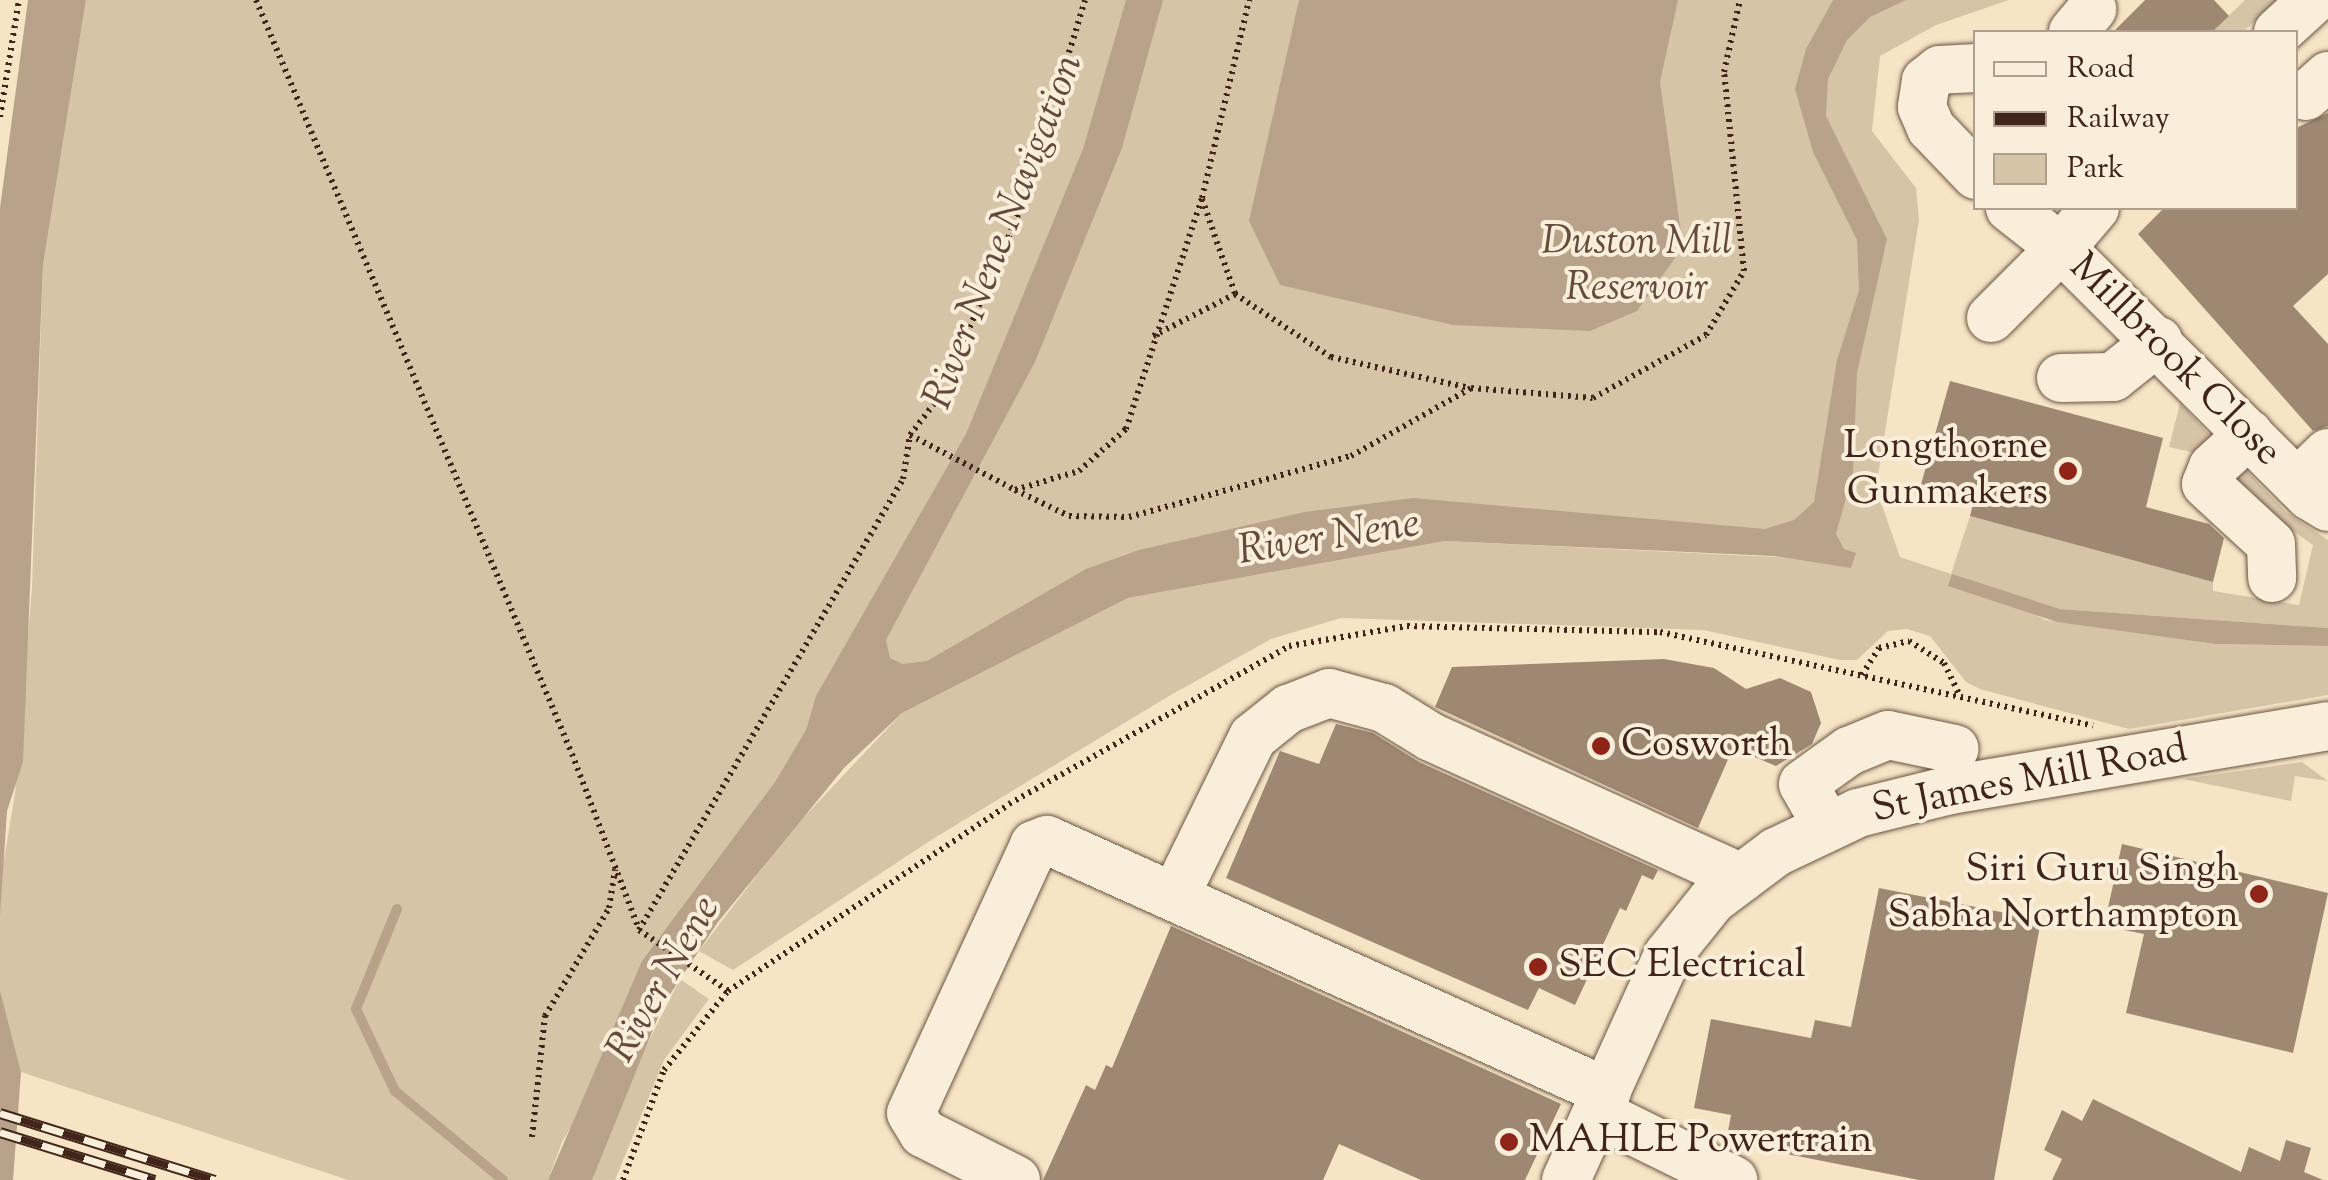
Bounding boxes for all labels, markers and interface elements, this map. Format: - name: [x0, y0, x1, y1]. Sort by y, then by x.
- legend: [1973, 30, 2298, 210]
- water label: River Nene Navigation: [914, 48, 1096, 416]
- text: Road: [2067, 48, 2134, 91]
- text: Railway: [2067, 98, 2170, 141]
- text: Park: [2067, 148, 2124, 191]
- park label: Duston Mill Reservoir: [1542, 220, 1732, 314]
- street label: Millbrook Close: [2058, 245, 2290, 477]
- place label: Longthorne Gunmakers: [1844, 424, 2048, 518]
- marker: Longthorne Gunmakers: [2057, 460, 2079, 482]
- water label: River Nene: [1235, 500, 1423, 578]
- place label: Cosworth: [1621, 722, 1793, 770]
- street label: St James Mill Road: [1868, 727, 2192, 835]
- marker: Cosworth: [1590, 735, 1612, 757]
- place label: Siri Guru Singh Sabha Northampton: [1887, 847, 2239, 941]
- marker: Siri Guru Singh Sabha Northampton: [2248, 883, 2270, 905]
- water label: River Nene: [597, 888, 733, 1072]
- place label: SEC Electrical: [1558, 943, 1806, 991]
- marker: SEC Electrical: [1527, 956, 1549, 978]
- place label: MAHLE Powertrain: [1529, 1118, 1873, 1166]
- marker: MAHLE Powertrain: [1498, 1131, 1520, 1153]

